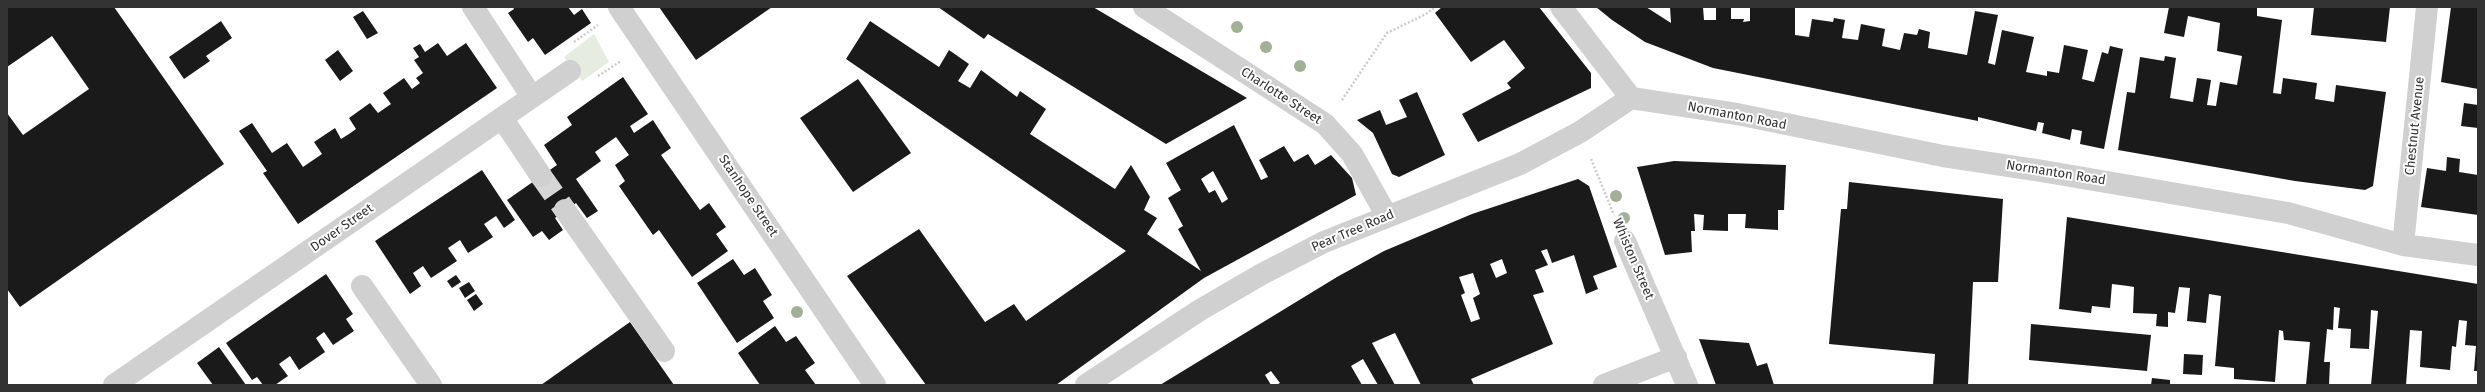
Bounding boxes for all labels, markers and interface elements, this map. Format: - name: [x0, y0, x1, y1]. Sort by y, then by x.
- street label: Charlotte Street: [1238, 64, 1324, 128]
- street label: Chestnut Avenue: [2402, 76, 2428, 176]
- street label: Normanton Road: [1686, 99, 1788, 133]
- street label: Stanhope Street: [715, 152, 781, 240]
- street label: Normanton Road: [2005, 157, 2107, 189]
- street label: Dover Street: [308, 201, 376, 255]
- street label: Pear Tree Road: [1309, 207, 1397, 255]
- street label: Whiston Street: [1609, 216, 1657, 302]

